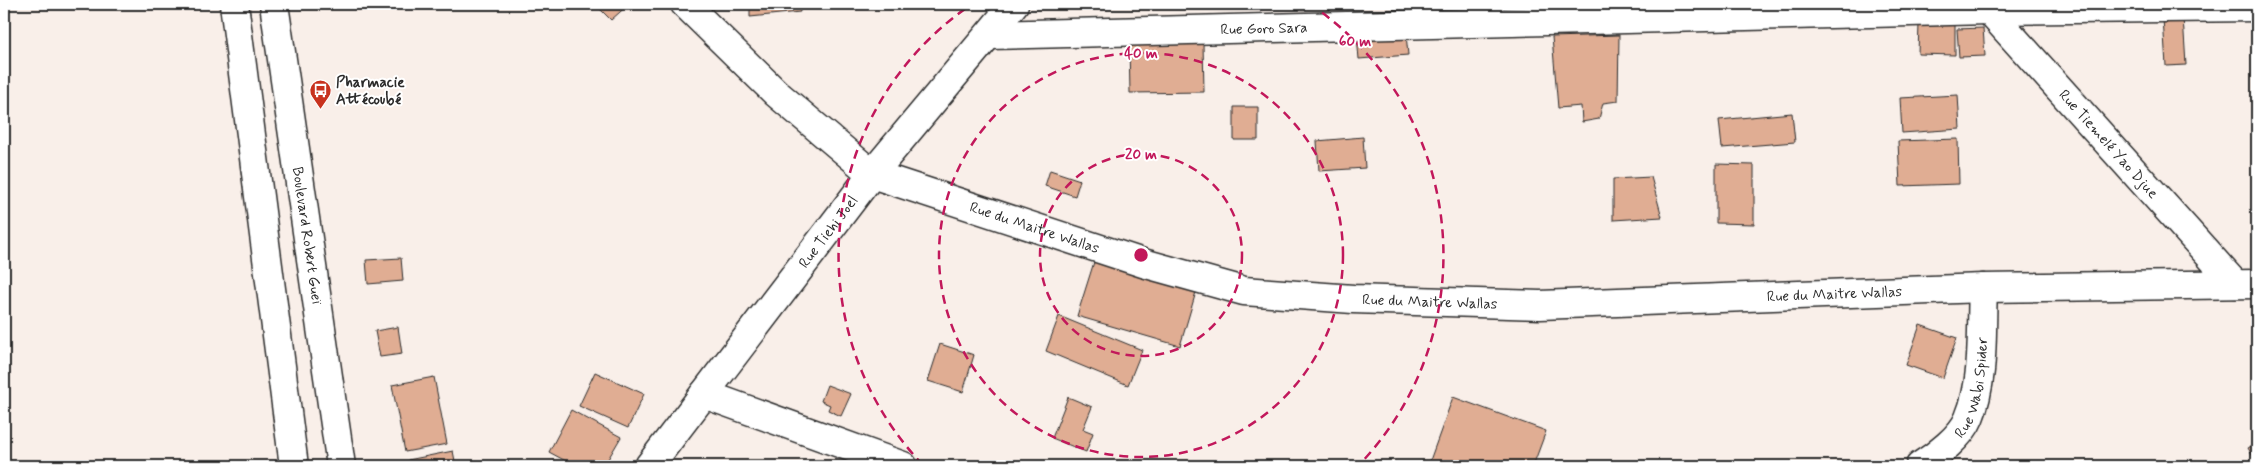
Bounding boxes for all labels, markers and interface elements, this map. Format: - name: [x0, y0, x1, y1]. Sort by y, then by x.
- street label: Rue Goro Sara: [1220, 18, 1308, 40]
- text: 60 m: [1339, 32, 1371, 52]
- text: 40 m: [1124, 44, 1158, 64]
- place label: Pharmacie Attécoubé: [336, 73, 405, 110]
- bus stop icon: Pharmacie Attécoubé: [308, 79, 332, 110]
- street label: Rue Tiemelé Yao Djue: [2054, 86, 2162, 203]
- text: 20 m: [1125, 145, 1157, 165]
- street label: Boulevard Robert Gueï: [287, 166, 327, 307]
- street label: Rue Tiehi Joel: [795, 192, 863, 273]
- street label: Rue du Maitre Wallas: [967, 198, 1102, 259]
- centre of rings: [1132, 246, 1150, 264]
- street label: Rue du Maitre Wallas: [1766, 282, 1903, 307]
- street label: Rue du Maitre Wallas: [1362, 290, 1498, 315]
- street label: Rue Wabi Spider: [1950, 337, 1993, 443]

